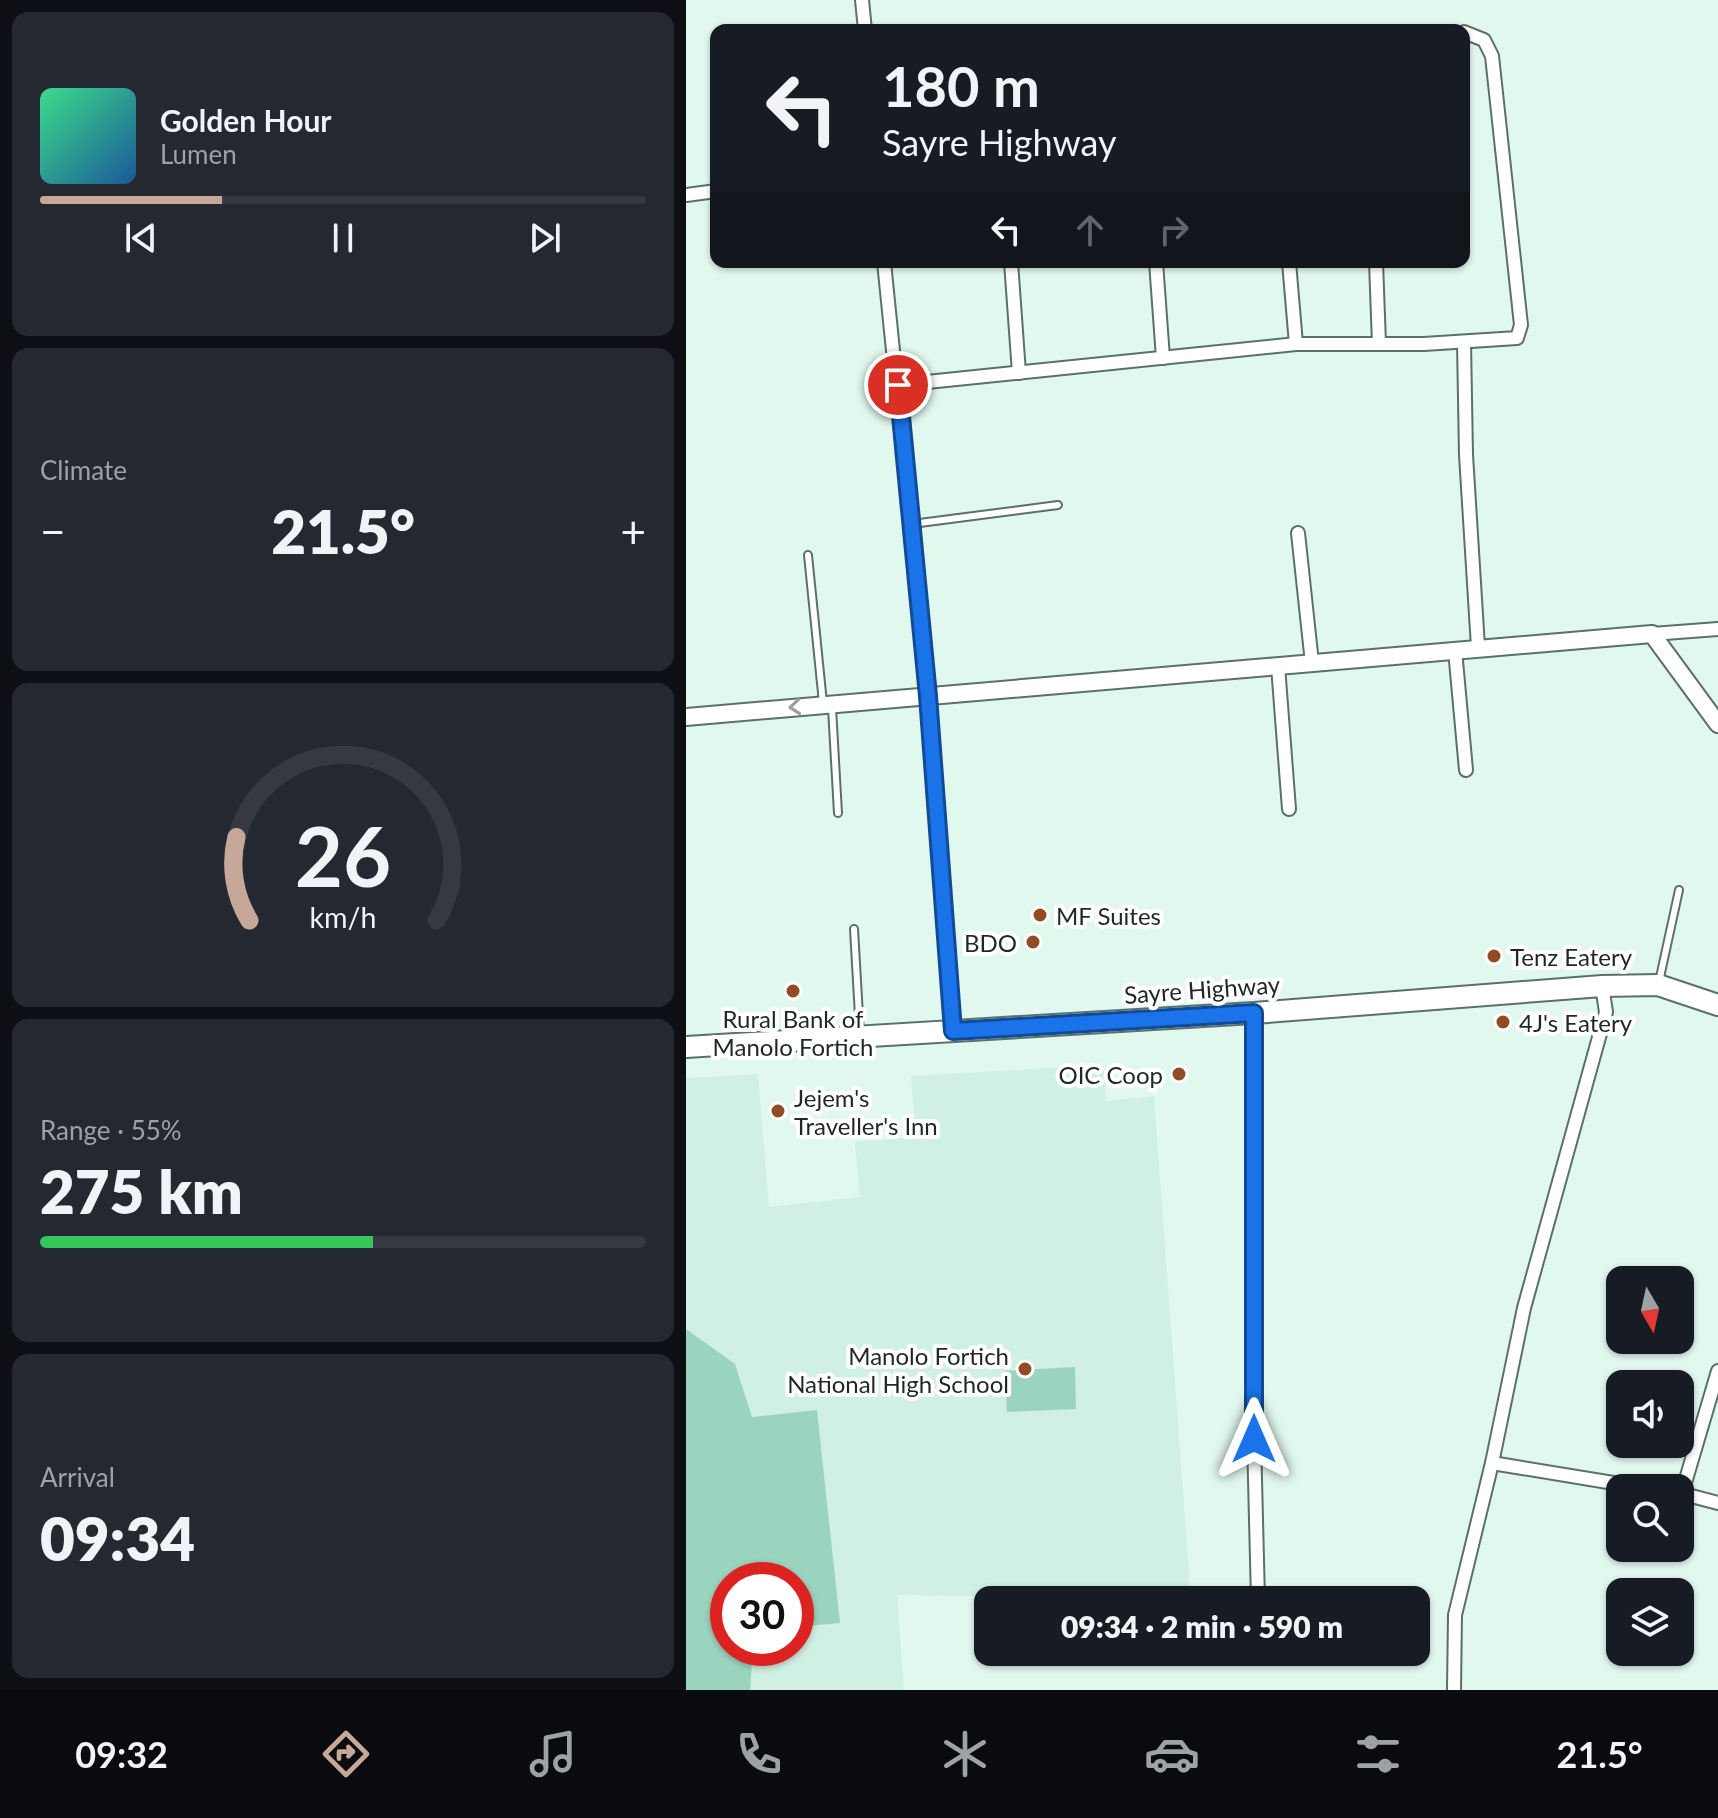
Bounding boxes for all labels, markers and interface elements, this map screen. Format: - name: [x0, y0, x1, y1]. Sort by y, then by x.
- text: 180 m: [882, 52, 1040, 119]
- icon: left: [750, 56, 854, 160]
- text: Golden Hour: [160, 102, 332, 138]
- text: Sayre Highway: [882, 120, 1117, 164]
- text: Lumen: [160, 138, 237, 170]
- icon: left: [984, 208, 1028, 252]
- icon: ahead: [1068, 208, 1112, 252]
- icon: right: [1152, 208, 1196, 252]
- icon: previous: [119, 216, 163, 260]
- icon: pause: [321, 216, 365, 260]
- icon: next: [523, 216, 567, 260]
- pin: [864, 351, 932, 419]
- icon: arrive: [876, 363, 920, 407]
- text: Climate: [40, 454, 127, 486]
- text: 21.5°: [271, 495, 415, 567]
- text: −: [40, 505, 66, 557]
- text: +: [620, 505, 646, 557]
- one-way arrow: [788, 698, 801, 715]
- text: 26: [295, 805, 391, 905]
- text: km/h: [310, 900, 376, 934]
- place label: MF Suites: [1056, 901, 1161, 930]
- marker: MF Suites: [1031, 906, 1049, 924]
- place label: BDO: [964, 928, 1017, 957]
- marker: BDO: [1024, 933, 1042, 951]
- place label: Tenz Eatery: [1510, 942, 1633, 971]
- marker: Tenz Eatery: [1485, 947, 1503, 965]
- street label: Sayre Highway: [1123, 969, 1282, 1009]
- marker: Rural Bank of Manolo Fortich: [784, 982, 802, 1000]
- place label: Rural Bank of Manolo Fortich: [713, 1004, 873, 1061]
- place label: 4J's Eatery: [1519, 1008, 1633, 1037]
- marker: 4J's Eatery: [1494, 1013, 1512, 1031]
- place label: OIC Coop: [1058, 1060, 1163, 1089]
- marker: OIC Coop: [1170, 1065, 1188, 1083]
- place label: Jejem's Traveller's Inn: [794, 1083, 938, 1140]
- marker: Jejem's Traveller's Inn: [769, 1102, 787, 1120]
- text: Range · 55%: [40, 1114, 182, 1146]
- text: 275 km: [40, 1155, 243, 1227]
- north arrow: [1606, 1266, 1694, 1354]
- map controls: [1606, 1266, 1694, 1666]
- place label: Manolo Fortich National High School: [787, 1341, 1009, 1398]
- marker: Manolo Fortich National High School: [1016, 1360, 1034, 1378]
- button: sound: [1606, 1370, 1694, 1458]
- position arrow: [1212, 1397, 1296, 1481]
- text: Arrival: [40, 1461, 115, 1493]
- button: search: [1606, 1474, 1694, 1562]
- text: 09:34: [40, 1502, 195, 1574]
- speed limit sign: 30: [710, 1562, 814, 1666]
- button: layers: [1606, 1578, 1694, 1666]
- text: 09:34 · 2 min · 590 m: [1061, 1608, 1343, 1644]
- icon: directions: [318, 1726, 374, 1782]
- icon: music: [525, 1726, 581, 1782]
- icon: phone: [731, 1726, 787, 1782]
- icon: climate: [937, 1726, 993, 1782]
- icon: car: [1144, 1726, 1200, 1782]
- icon: filters: [1350, 1726, 1406, 1782]
- text: 09:32: [75, 1732, 168, 1776]
- text: 21.5°: [1557, 1732, 1643, 1776]

